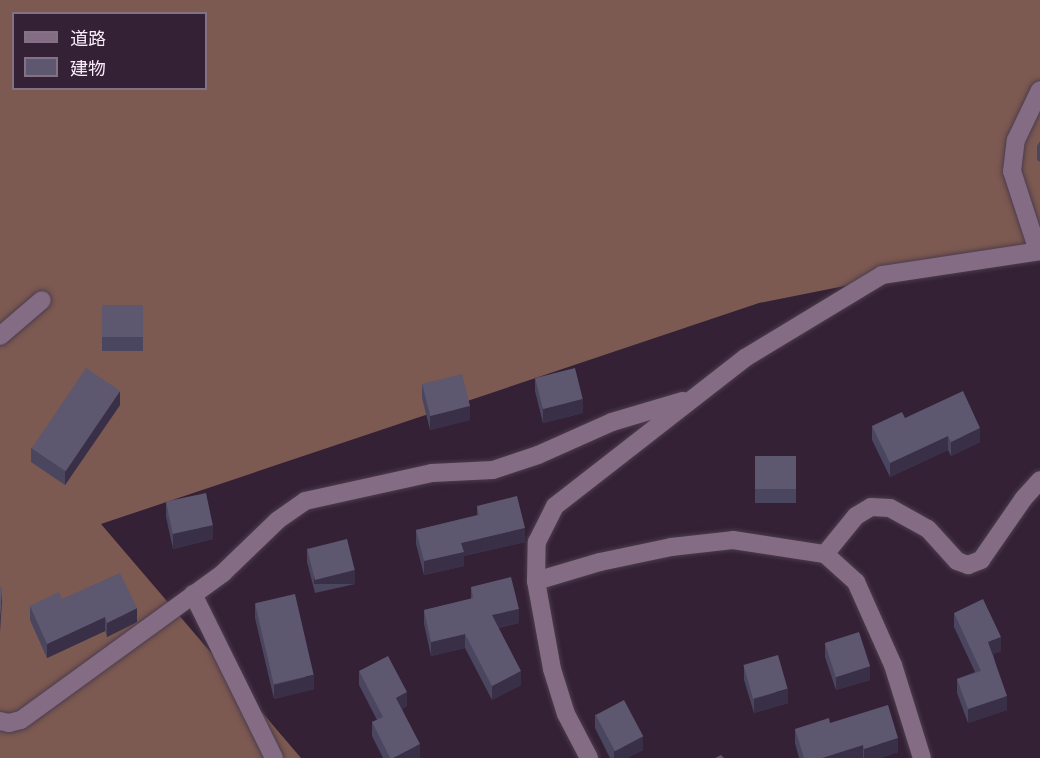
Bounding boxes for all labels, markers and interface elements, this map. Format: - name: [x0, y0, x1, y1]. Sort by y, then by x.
- legend: [12, 12, 207, 90]
- text: 道路: [70, 29, 106, 49]
- text: 建物: [70, 59, 106, 79]

